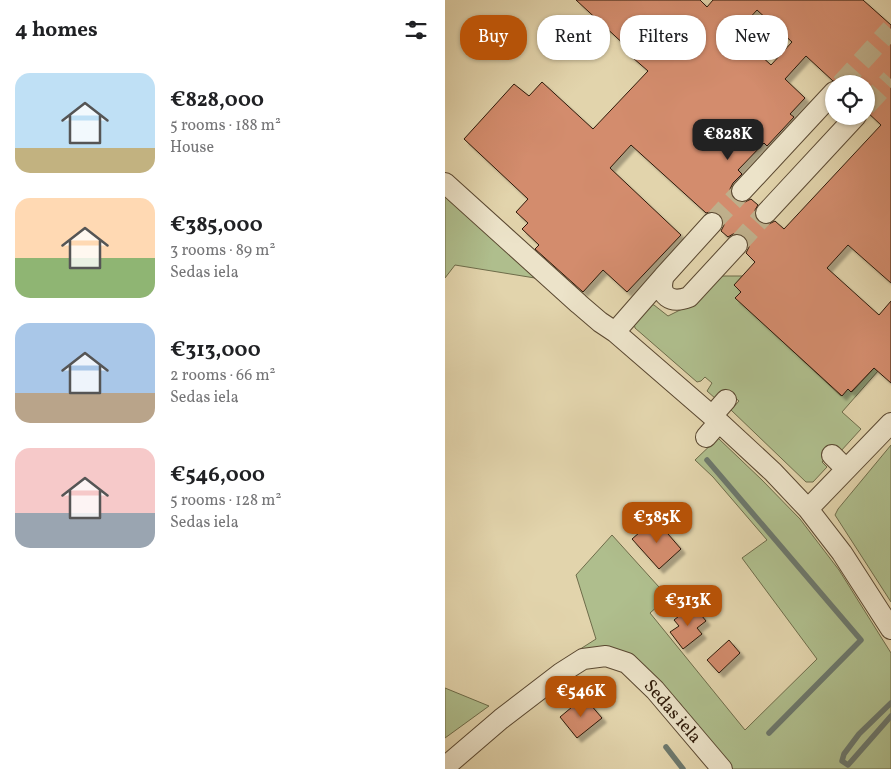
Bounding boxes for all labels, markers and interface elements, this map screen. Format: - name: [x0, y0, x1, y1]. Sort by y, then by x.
- chip: Buy: [460, 15, 527, 60]
- chip: Rent: [537, 15, 610, 60]
- chip: Filters: [620, 15, 706, 60]
- chip: New: [716, 15, 788, 60]
- text: 4 homes: [15, 16, 98, 45]
- icon: filters: [402, 16, 430, 44]
- map controls: [825, 75, 875, 125]
- button: locate: [825, 75, 875, 125]
- text: €828,000: [170, 86, 264, 115]
- icon: home: [55, 93, 115, 153]
- text: 5 rooms · 188 m²: [170, 115, 281, 137]
- pin: €828K: [693, 119, 763, 161]
- text: €828K: [704, 124, 752, 146]
- text: House: [170, 137, 214, 159]
- text: €385,000: [170, 211, 263, 240]
- icon: home: [55, 218, 115, 278]
- text: 3 rooms · 89 m²: [170, 240, 275, 262]
- text: Sedas iela: [170, 262, 239, 284]
- text: €313,000: [170, 336, 261, 365]
- icon: home: [55, 343, 115, 403]
- text: 2 rooms · 66 m²: [170, 365, 276, 387]
- text: Sedas iela: [170, 387, 239, 409]
- text: €546,000: [170, 461, 265, 490]
- icon: home: [55, 468, 115, 528]
- text: 5 rooms · 128 m²: [170, 490, 281, 512]
- pin: €385K: [622, 502, 692, 544]
- text: €385K: [633, 507, 681, 529]
- text: Sedas iela: [170, 512, 239, 534]
- pin: €313K: [653, 584, 723, 627]
- text: €313K: [665, 590, 711, 612]
- street label: Sedas iela: [637, 675, 707, 749]
- pin: €546K: [546, 676, 616, 718]
- text: €546K: [556, 681, 606, 703]

